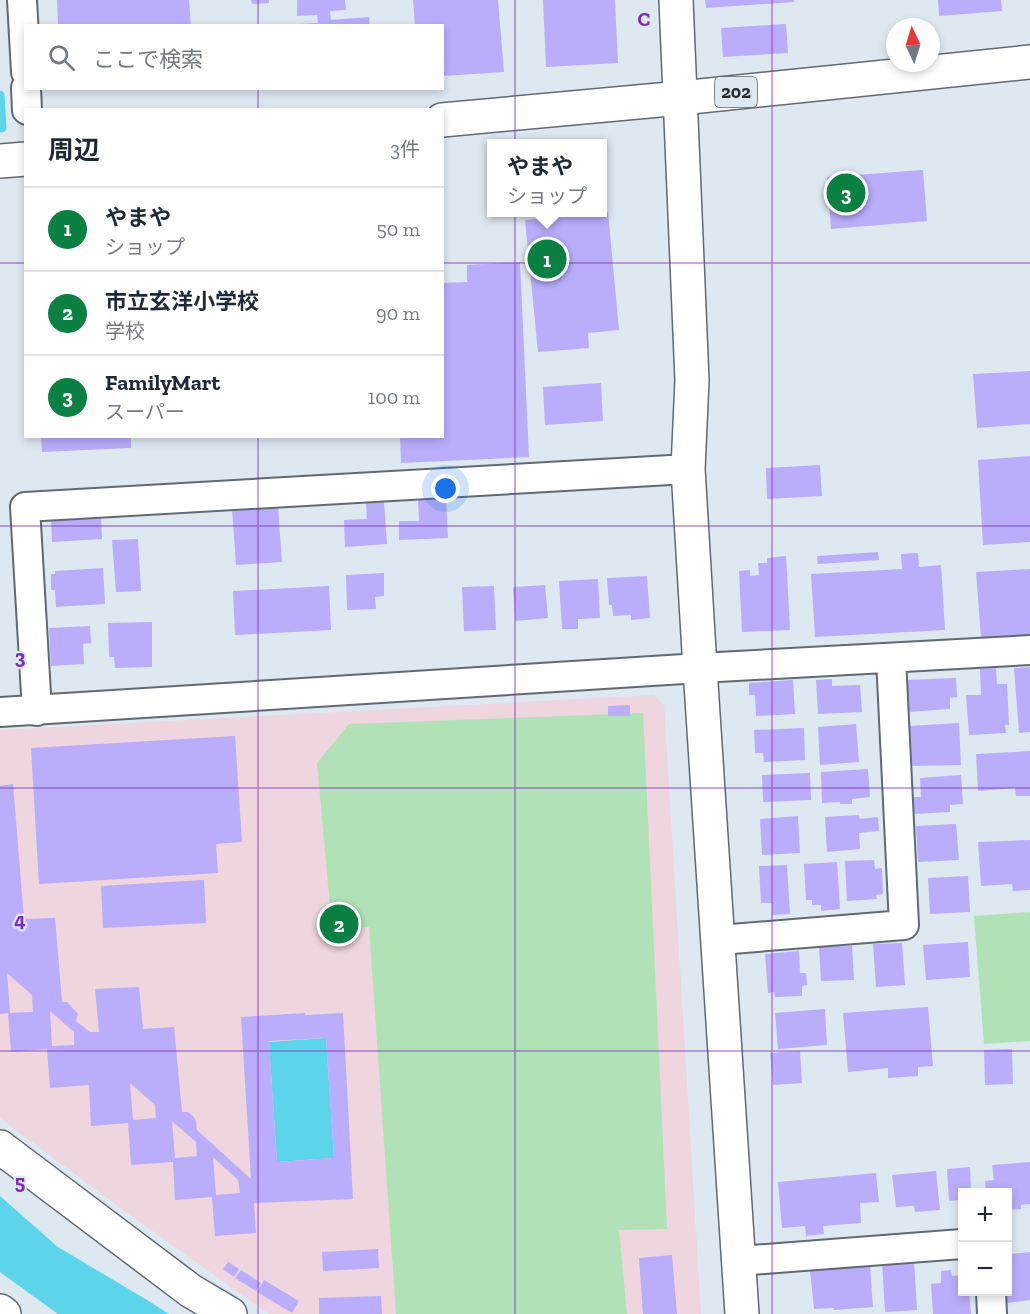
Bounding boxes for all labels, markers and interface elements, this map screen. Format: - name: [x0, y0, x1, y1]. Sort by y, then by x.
- text: C: [638, 7, 651, 31]
- north arrow: [886, 18, 940, 72]
- search box: [24, 24, 444, 90]
- icon: search: [45, 41, 78, 74]
- text: ここで検索: [93, 46, 203, 73]
- road number: 202: [715, 77, 757, 107]
- text: 周辺: [48, 134, 100, 166]
- text: 3件: [390, 137, 420, 161]
- popup: [487, 139, 607, 217]
- text: やまや: [507, 153, 573, 180]
- pin: 3: [826, 170, 866, 216]
- text: ショップ: [507, 184, 587, 208]
- text: やまや: [105, 204, 171, 231]
- text: 1: [63, 217, 72, 241]
- text: 50 m: [376, 217, 420, 241]
- text: ショップ: [105, 235, 185, 259]
- pin: 1: [528, 236, 566, 282]
- text: 市立玄洋小学校: [105, 288, 259, 315]
- text: 2: [62, 301, 73, 325]
- text: 90 m: [376, 301, 420, 325]
- text: 学校: [105, 319, 145, 343]
- text: FamilyMart: [105, 369, 220, 396]
- text: 3: [62, 385, 73, 409]
- text: 100 m: [367, 385, 420, 409]
- text: スーパー: [105, 400, 185, 424]
- your location: [431, 474, 460, 503]
- text: 3: [15, 645, 26, 669]
- pin: 2: [320, 902, 358, 946]
- text: 4: [14, 908, 26, 932]
- text: 5: [15, 1170, 25, 1194]
- map controls: [958, 1188, 1012, 1296]
- button: +: [958, 1188, 1012, 1242]
- button: −: [958, 1242, 1012, 1296]

